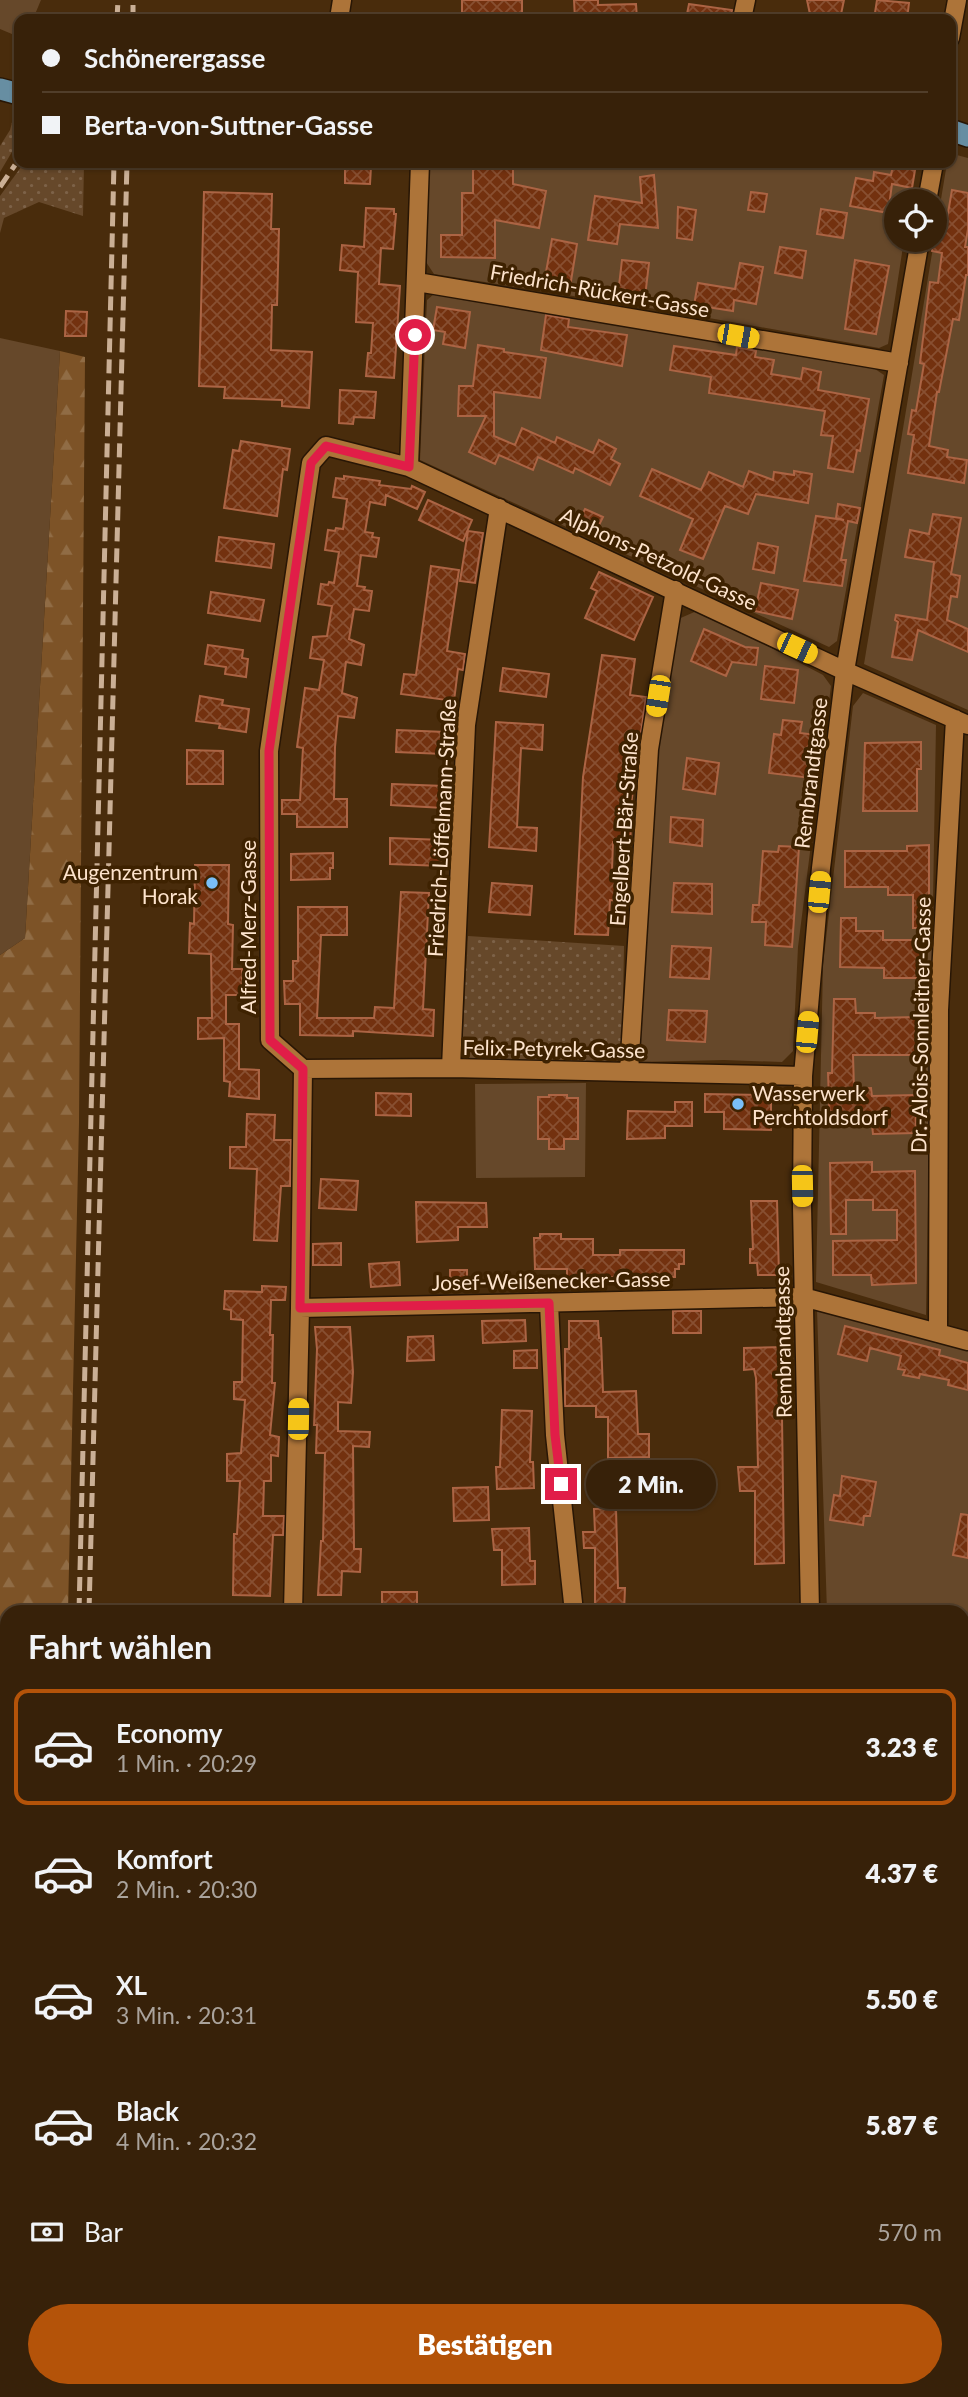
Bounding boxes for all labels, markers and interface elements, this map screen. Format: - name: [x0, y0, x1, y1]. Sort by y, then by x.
- text: Schönerergasse: [84, 42, 265, 74]
- text: Berta-von-Suttner-Gasse: [84, 109, 373, 141]
- map controls: [884, 189, 947, 252]
- button: locate: [884, 189, 947, 252]
- street label: Friedrich-Rückert-Gasse: [488, 258, 712, 322]
- route start: [399, 319, 431, 351]
- car: [716, 322, 761, 350]
- street label: Alphons-Petzold-Gasse: [557, 501, 761, 615]
- car: [774, 630, 821, 666]
- car: [645, 674, 672, 718]
- street label: Rembrandtgasse: [788, 696, 832, 850]
- street label: Friedrich-Löffelmann-Straße: [422, 698, 460, 958]
- street label: Engelbert-Bär-Straße: [604, 731, 642, 927]
- street label: Alfred-Merz-Gasse: [235, 840, 260, 1014]
- place label: Augenzentrum Horak: [63, 859, 198, 908]
- car: [807, 870, 832, 914]
- marker: Augenzentrum Horak: [204, 875, 220, 891]
- street label: Dr.-Alois-Sonnleitner-Gasse: [905, 897, 935, 1153]
- car: [795, 1010, 820, 1054]
- street label: Felix-Petyrek-Gasse: [462, 1034, 646, 1062]
- place label: Wasserwerk Perchtoldsdorf: [752, 1080, 888, 1129]
- marker: Wasserwerk Perchtoldsdorf: [730, 1096, 746, 1112]
- car: [792, 1165, 813, 1207]
- street label: Josef-Weißenecker-Gasse: [431, 1265, 671, 1295]
- street label: Rembrandtgasse: [768, 1266, 796, 1418]
- car: [288, 1398, 309, 1440]
- callout: 2 Min.: [586, 1460, 715, 1508]
- route end: [545, 1468, 577, 1500]
- text: 2 Min.: [618, 1470, 684, 1498]
- text: Fahrt wählen: [28, 1627, 212, 1666]
- icon: car: [32, 1716, 95, 1779]
- text: Economy: [116, 1717, 222, 1749]
- text: 3.23 €: [865, 1731, 938, 1763]
- text: 1 Min. · 20:29: [116, 1749, 257, 1777]
- icon: car: [32, 1842, 95, 1905]
- text: Komfort: [116, 1843, 213, 1875]
- text: 4.37 €: [865, 1857, 938, 1889]
- text: 2 Min. · 20:30: [116, 1875, 257, 1903]
- icon: car: [32, 1968, 95, 2031]
- text: XL: [116, 1969, 147, 2001]
- text: 5.50 €: [865, 1983, 938, 2015]
- text: 3 Min. · 20:31: [116, 2001, 257, 2029]
- icon: car: [32, 2094, 95, 2157]
- text: Black: [116, 2095, 179, 2127]
- text: 5.87 €: [865, 2109, 938, 2141]
- text: 4 Min. · 20:32: [116, 2127, 257, 2155]
- icon: cash: [28, 2213, 66, 2251]
- text: Bar: [84, 2216, 123, 2248]
- text: 570 m: [877, 2218, 942, 2246]
- button: Bestätigen: [28, 2304, 942, 2384]

